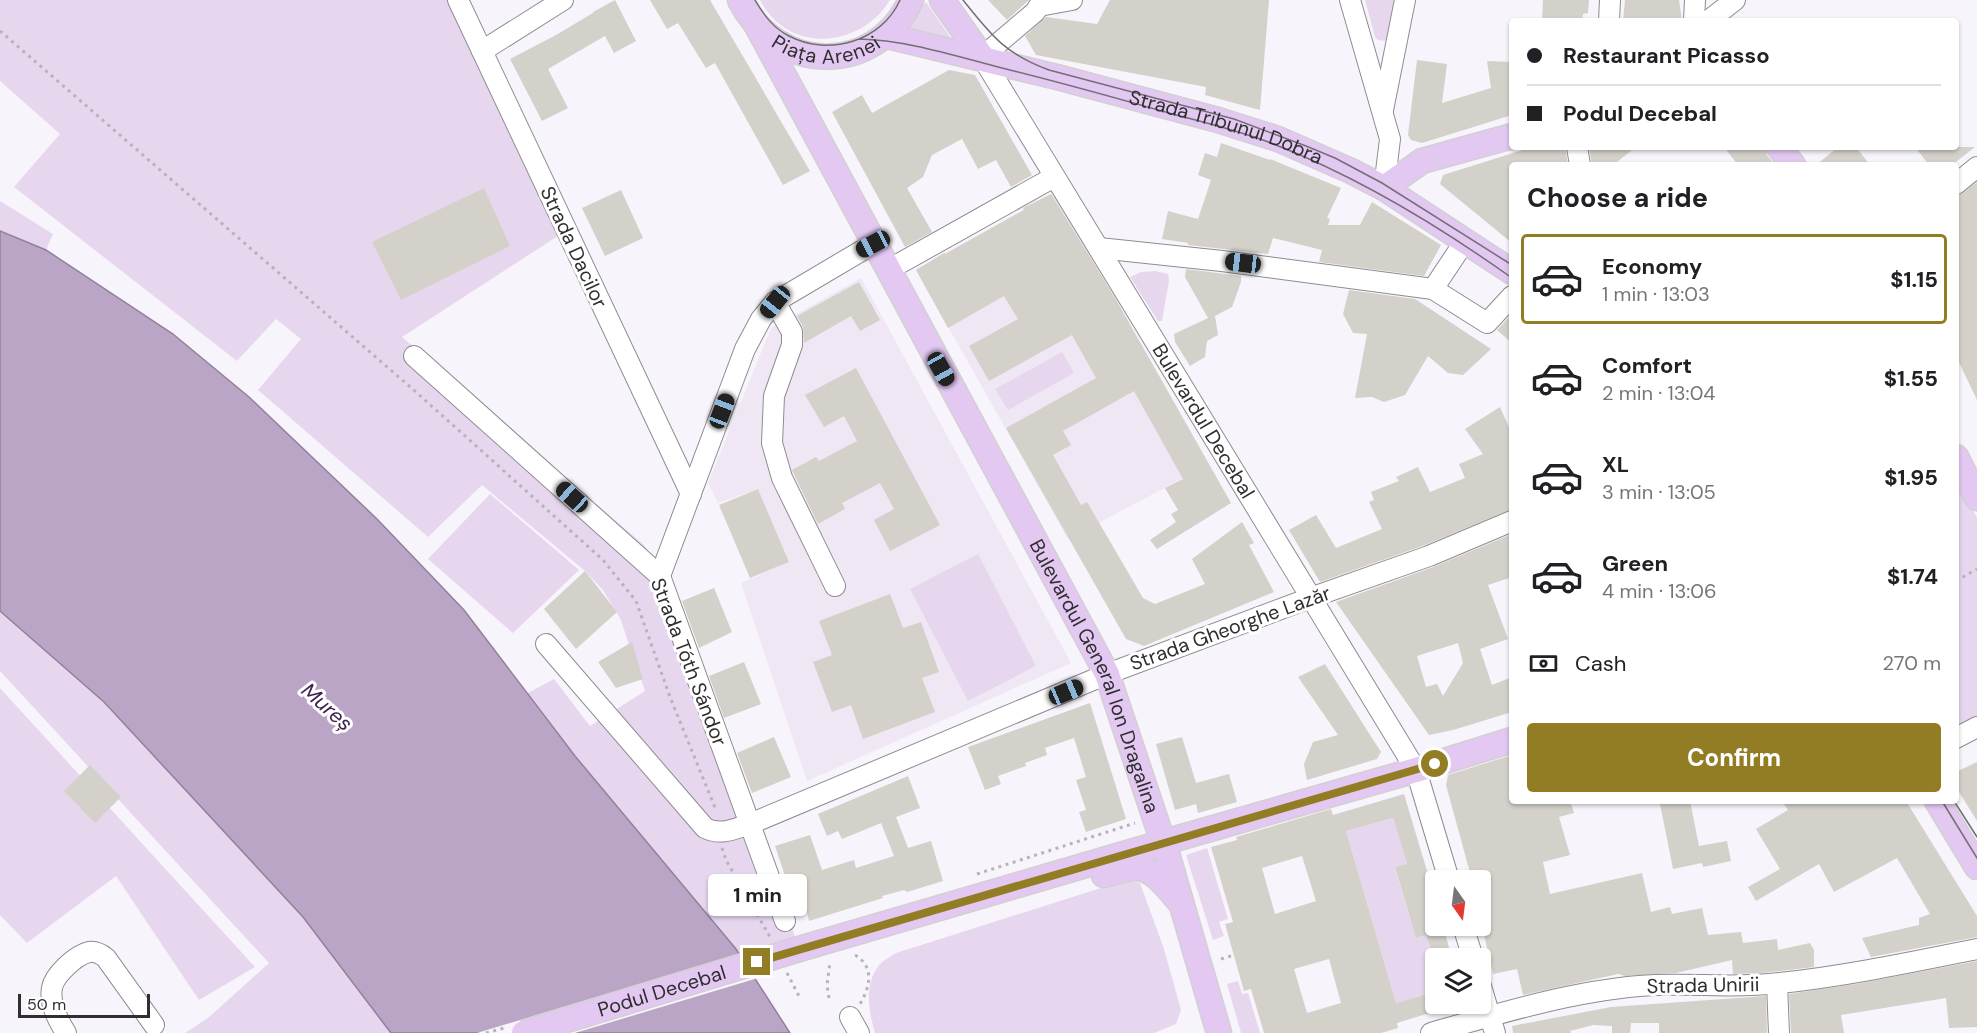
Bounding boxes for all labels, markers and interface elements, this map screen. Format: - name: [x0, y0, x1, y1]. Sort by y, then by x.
- street label: Piața Arenei: [767, 29, 885, 70]
- text: Restaurant Picasso: [1563, 41, 1770, 70]
- street label: Strada Tribunul Dobra: [1126, 84, 1327, 170]
- text: Podul Decebal: [1563, 99, 1717, 128]
- text: Choose a ride: [1527, 180, 1708, 215]
- street label: Strada Dacilor: [535, 182, 613, 312]
- car: [853, 228, 893, 260]
- car: [1224, 252, 1262, 274]
- icon: car: [1530, 252, 1584, 306]
- text: Economy: [1602, 252, 1702, 281]
- text: $1.15: [1890, 265, 1938, 294]
- text: 1 min · 13:03: [1602, 281, 1710, 307]
- car: [757, 282, 793, 322]
- street label: Bulevardul Decebal: [1147, 339, 1261, 503]
- car: [924, 349, 958, 389]
- icon: car: [1530, 351, 1584, 405]
- text: Comfort: [1602, 351, 1692, 380]
- text: $1.55: [1884, 364, 1938, 393]
- text: 2 min · 13:04: [1602, 380, 1715, 406]
- car: [707, 391, 737, 431]
- icon: car: [1530, 450, 1584, 504]
- text: XL: [1602, 450, 1629, 479]
- text: $1.95: [1884, 463, 1938, 492]
- car: [553, 478, 591, 516]
- text: 3 min · 13:05: [1602, 479, 1716, 505]
- street label: Bulevardul General Ion Dragalina: [1024, 535, 1165, 817]
- icon: car: [1530, 549, 1584, 603]
- text: Green: [1602, 549, 1668, 578]
- text: $1.74: [1887, 562, 1938, 591]
- street label: Strada Tóth Sándor: [645, 574, 733, 750]
- text: 4 min · 13:06: [1602, 578, 1717, 604]
- street label: Strada Gheorghe Lazăr: [1126, 580, 1334, 676]
- icon: cash: [1527, 647, 1560, 680]
- text: Cash: [1575, 649, 1626, 678]
- text: 270 m: [1883, 650, 1941, 676]
- water label: Mureș: [295, 677, 359, 737]
- car: [1046, 677, 1086, 707]
- button: Confirm: [1527, 723, 1941, 792]
- route start: [1421, 750, 1448, 777]
- north arrow: [1425, 870, 1491, 936]
- map controls: [1425, 870, 1491, 1014]
- callout: 1 min: [708, 875, 807, 917]
- text: 1 min: [733, 882, 782, 908]
- route end: [743, 948, 770, 975]
- button: layers: [1425, 948, 1491, 1014]
- street label: Podul Decebal: [595, 959, 729, 1023]
- street label: Strada Unirii: [1646, 971, 1760, 999]
- scale bar: [18, 991, 150, 1018]
- text: 50 m: [27, 994, 66, 1015]

